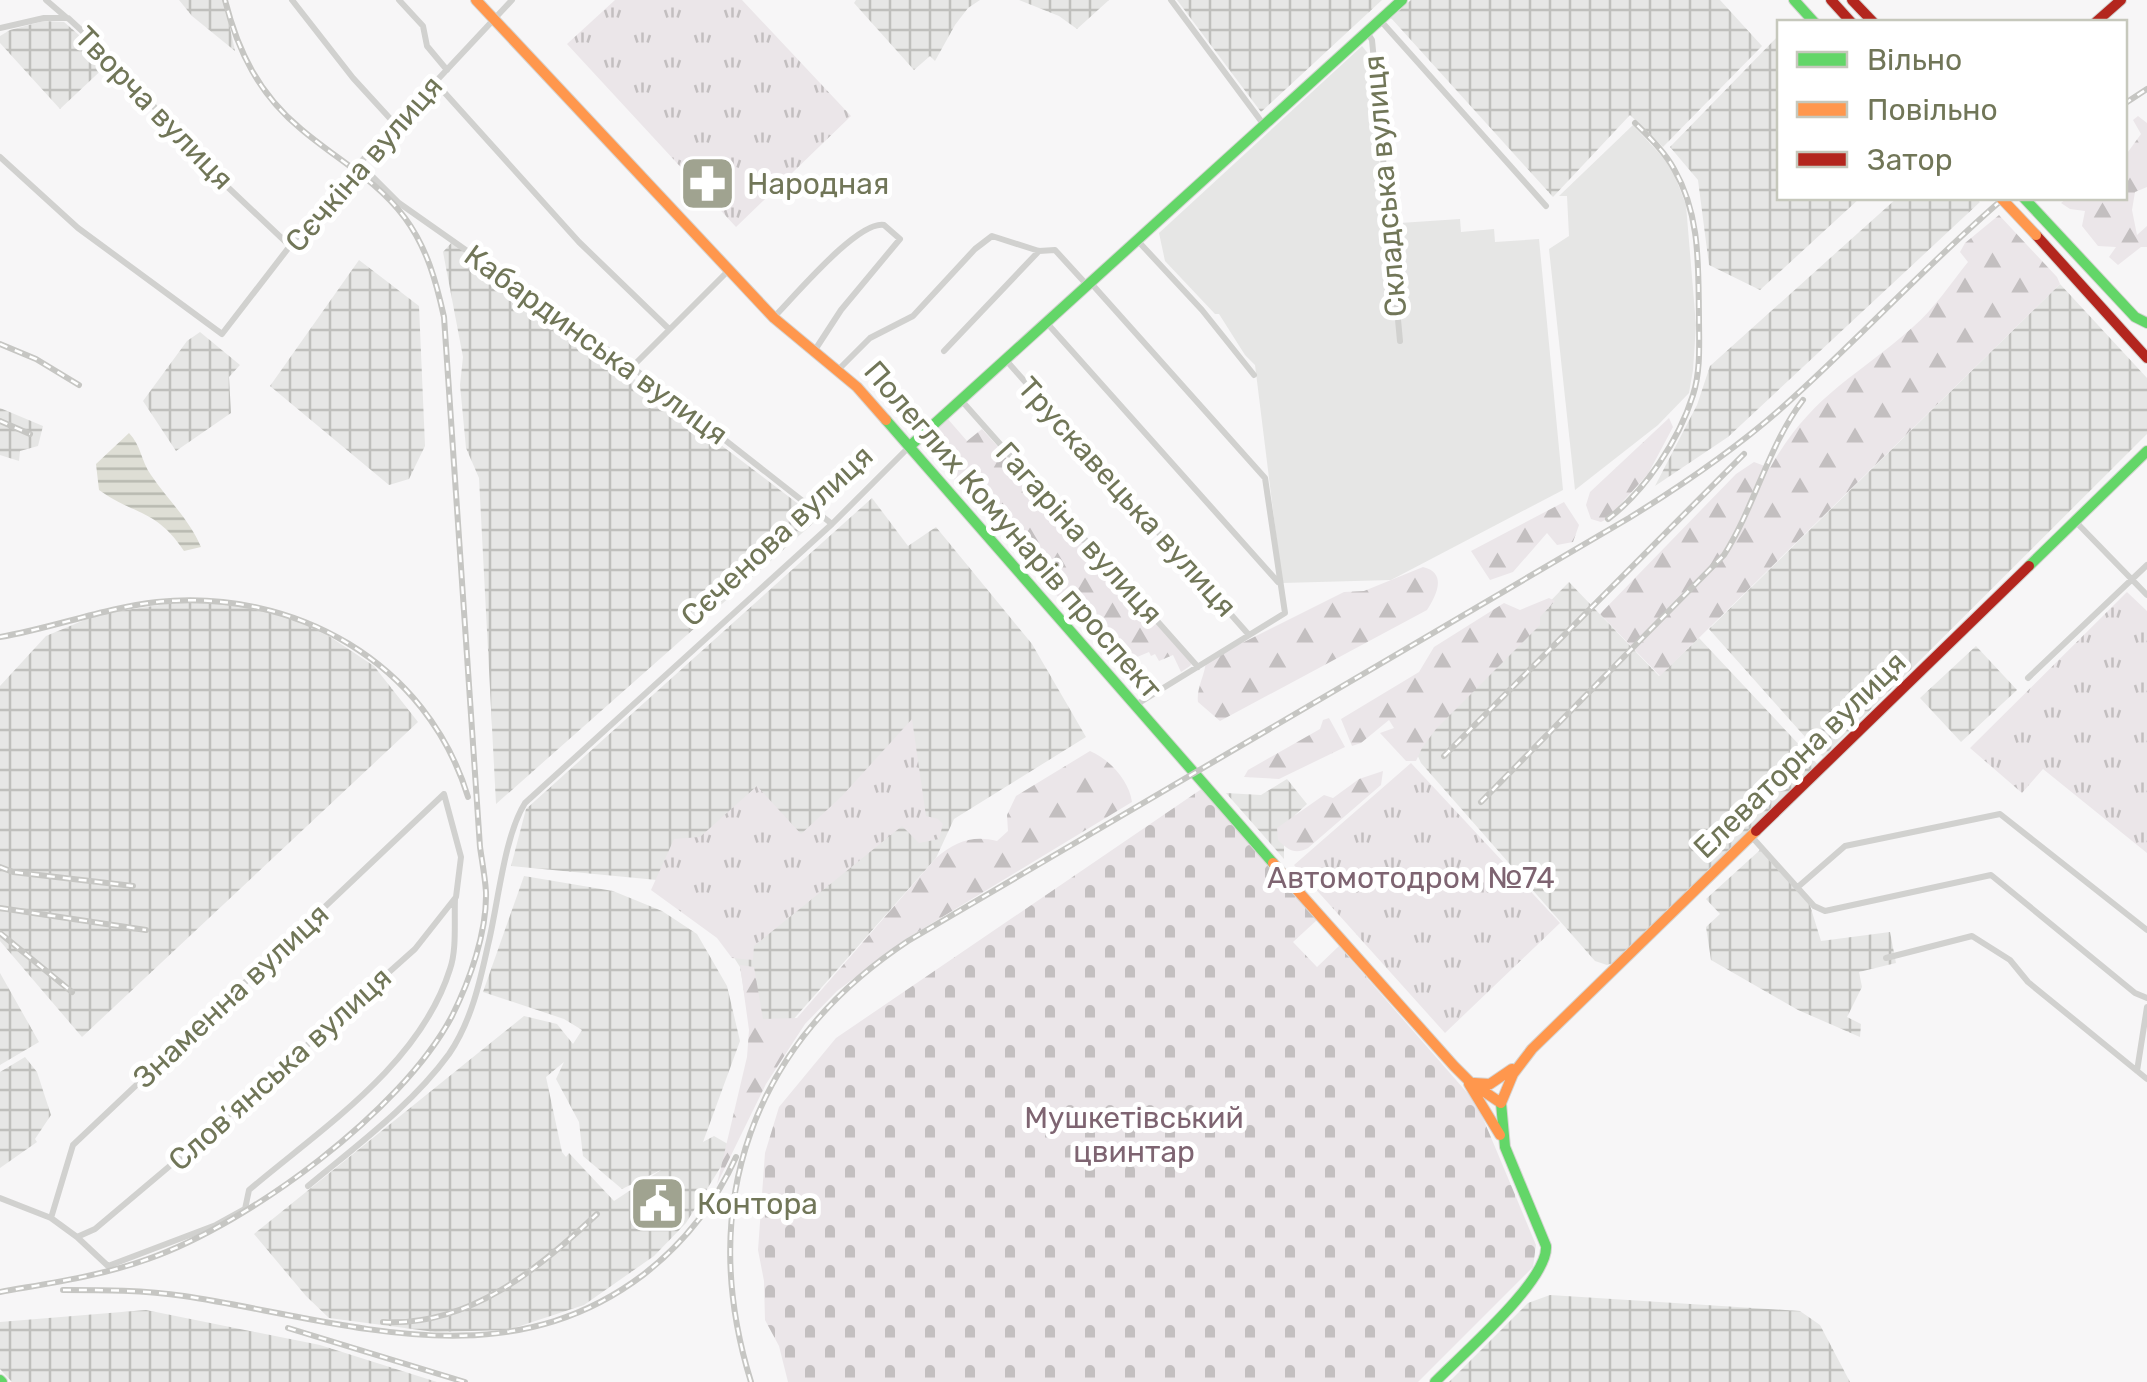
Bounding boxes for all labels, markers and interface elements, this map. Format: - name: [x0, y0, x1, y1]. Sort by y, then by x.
- street label: Творча вулиця: [67, 19, 241, 197]
- legend: [1777, 20, 2127, 200]
- text: Вільно: [1867, 42, 1962, 78]
- street label: Складська вулиця: [1356, 54, 1414, 318]
- street label: Сєчкіна вулиця: [278, 69, 450, 259]
- text: Повільно: [1867, 92, 1998, 128]
- text: Затор: [1867, 142, 1953, 178]
- pharmacy icon: Народная: [678, 154, 738, 214]
- place label: Народная: [747, 166, 889, 202]
- street label: Кабардинська вулиця: [457, 237, 735, 453]
- street label: Полеглих Комунарів проспект: [856, 354, 1170, 706]
- street label: Трускавецька вулиця: [1010, 370, 1244, 624]
- street label: Гагаріна вулиця: [988, 435, 1170, 631]
- street label: Сєченова вулиця: [674, 438, 880, 634]
- street label: Елеваторна вулиця: [1686, 644, 1914, 866]
- park label: Автомотодром №74: [1267, 860, 1555, 896]
- street label: Знаменна вулиця: [126, 896, 336, 1096]
- street label: Слов’янська вулиця: [161, 959, 399, 1179]
- park label: Мушкетівський цвинтар: [1024, 1100, 1244, 1170]
- public building icon: Контора: [628, 1174, 688, 1234]
- place label: Контора: [697, 1186, 818, 1222]

